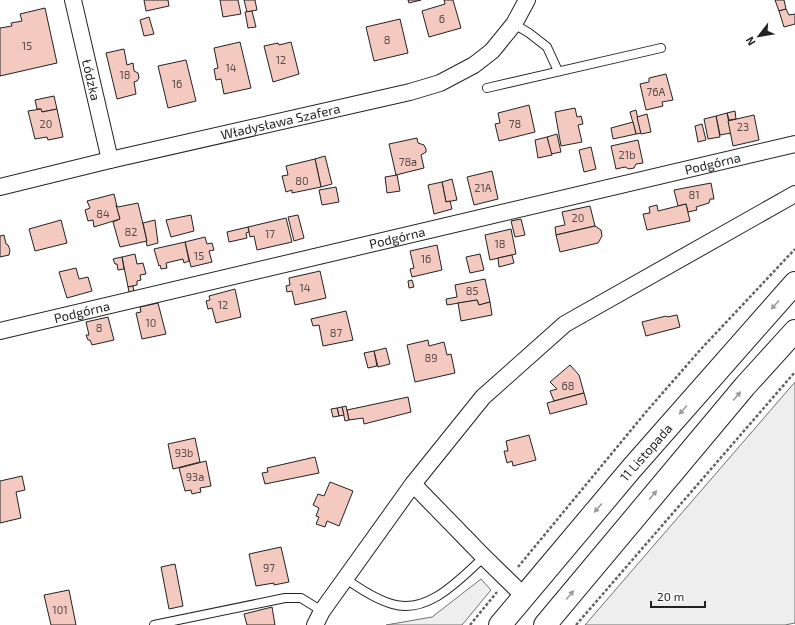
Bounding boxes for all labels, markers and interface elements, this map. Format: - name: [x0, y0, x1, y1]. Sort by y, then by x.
- house number: 6: [439, 12, 445, 25]
- north arrow: [739, 16, 779, 56]
- house number: 8: [384, 33, 390, 46]
- text: N: [742, 35, 758, 48]
- house number: 15: [22, 39, 32, 52]
- house number: 12: [276, 53, 286, 66]
- street label: Łódzka: [79, 58, 104, 102]
- house number: 14: [225, 61, 237, 74]
- house number: 18: [119, 68, 131, 81]
- house number: 16: [172, 77, 182, 90]
- house number: 76A: [647, 85, 666, 98]
- street label: Władysława Szafera: [219, 100, 342, 143]
- house number: 20: [40, 117, 52, 130]
- house number: 78: [509, 117, 521, 130]
- house number: 23: [737, 120, 749, 133]
- house number: 21b: [619, 148, 635, 161]
- street label: Podgórna: [683, 149, 742, 178]
- house number: 78a: [399, 155, 417, 168]
- house number: 80: [295, 174, 309, 187]
- house number: 21A: [474, 181, 492, 194]
- house number: 81: [688, 188, 700, 201]
- house number: 84: [96, 207, 110, 220]
- house number: 20: [572, 211, 584, 224]
- street label: Podgórna: [368, 223, 427, 252]
- house number: 82: [125, 225, 137, 238]
- house number: 17: [265, 227, 275, 240]
- house number: 18: [494, 237, 506, 250]
- house number: 15: [194, 249, 204, 262]
- house number: 16: [421, 252, 431, 265]
- house number: 14: [299, 281, 311, 294]
- house number: 85: [466, 284, 478, 297]
- street label: Podgórna: [52, 297, 111, 326]
- house number: 12: [218, 298, 228, 311]
- one-way arrow: [770, 300, 779, 310]
- house number: 10: [145, 316, 157, 329]
- house number: 8: [96, 321, 102, 334]
- house number: 87: [330, 326, 343, 339]
- house number: 89: [425, 351, 437, 364]
- house number: 68: [562, 379, 574, 392]
- one-way arrow: [732, 391, 741, 401]
- one-way arrow: [679, 405, 688, 414]
- street label: 11 Listopada: [616, 420, 675, 485]
- house number: 93b: [175, 446, 193, 459]
- house number: 93a: [186, 470, 204, 483]
- one-way arrow: [648, 490, 657, 501]
- one-way arrow: [594, 503, 603, 514]
- house number: 97: [263, 561, 275, 574]
- scale bar: [651, 583, 705, 609]
- text: 20 m: [657, 589, 684, 603]
- one-way arrow: [565, 590, 574, 600]
- house number: 101: [52, 603, 68, 616]

